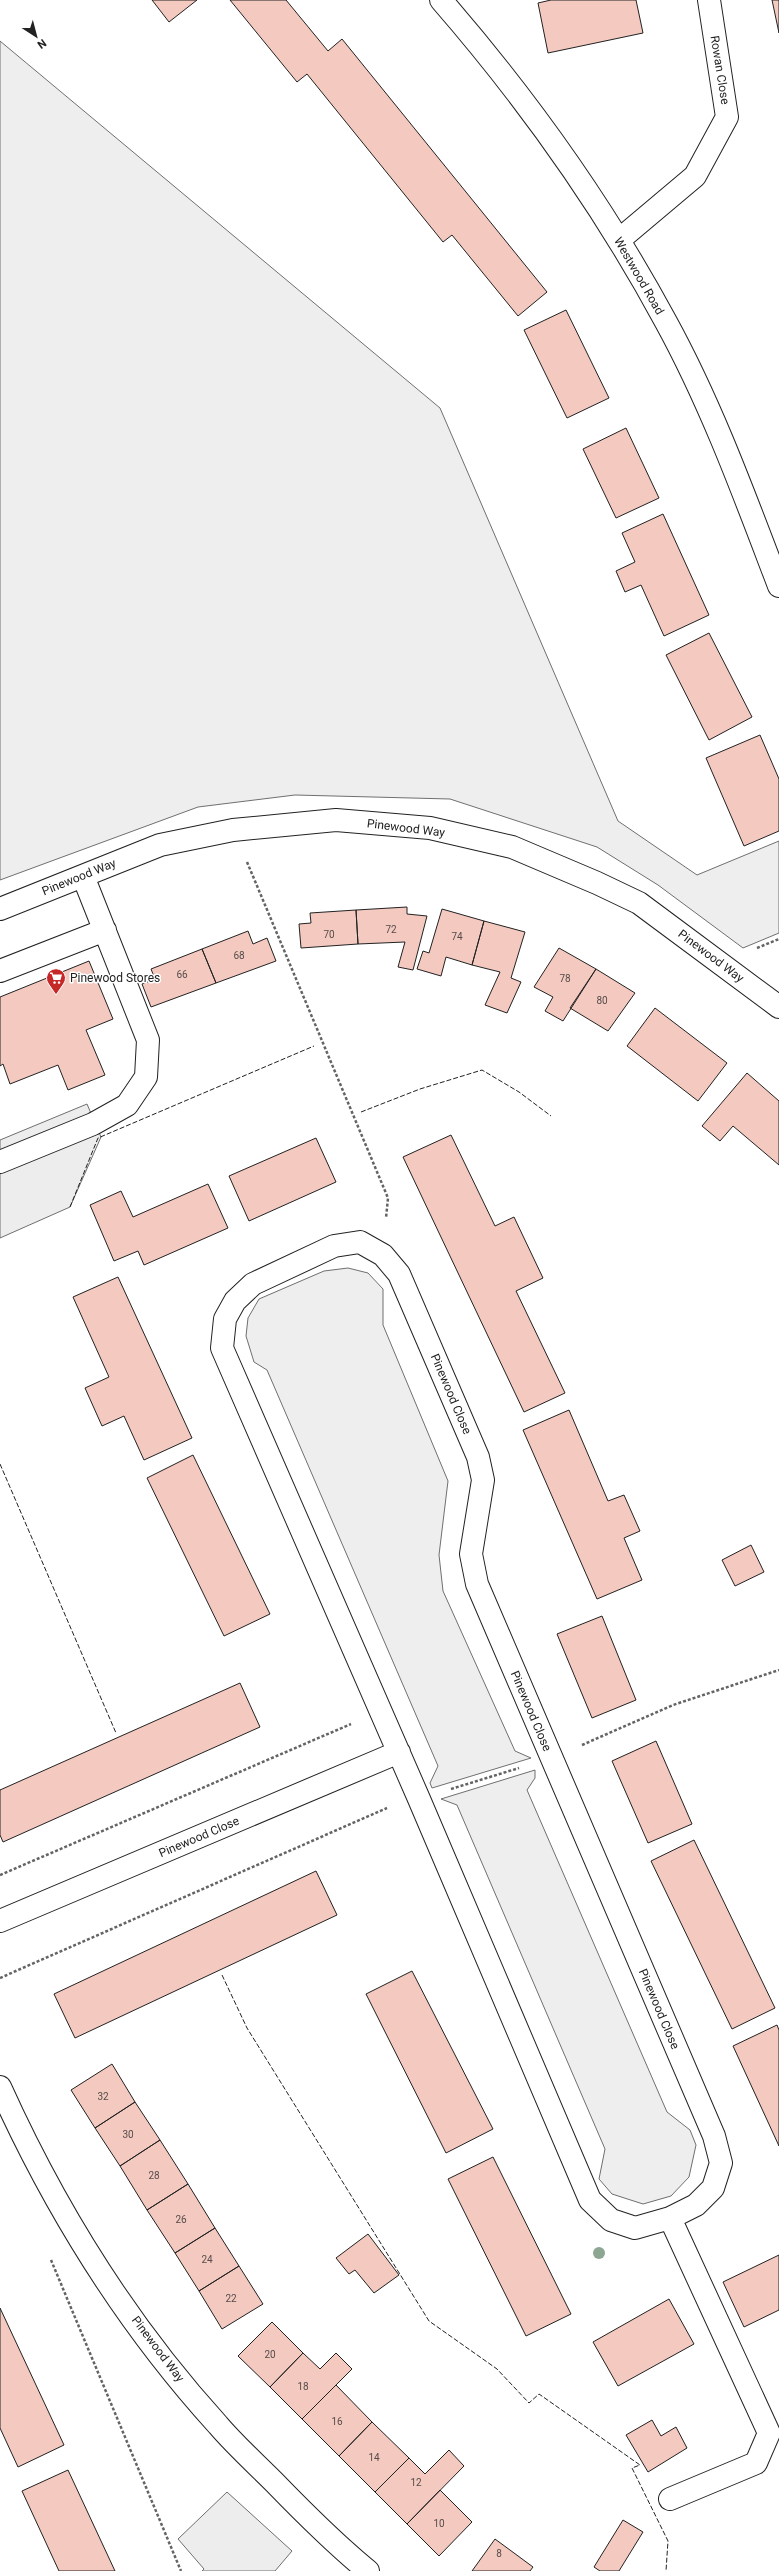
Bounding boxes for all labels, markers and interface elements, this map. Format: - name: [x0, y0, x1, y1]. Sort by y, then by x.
- north arrow: [16, 16, 56, 56]
- street label: Rowan Close: [708, 35, 732, 105]
- text: N: [34, 36, 49, 51]
- street label: Westwood Road: [611, 235, 667, 317]
- street label: Pinewood Way: [366, 816, 446, 840]
- street label: Pinewood Way: [40, 856, 118, 898]
- house number: 72: [385, 924, 397, 935]
- street label: Pinewood Way: [675, 927, 747, 985]
- house number: 70: [323, 929, 335, 940]
- house number: 74: [451, 931, 463, 942]
- house number: 68: [233, 950, 245, 961]
- supermarket icon: Pinewood Stores: [45, 967, 67, 995]
- house number: 66: [176, 969, 188, 980]
- place label: Pinewood Stores: [70, 971, 160, 985]
- house number: 78: [559, 973, 571, 984]
- house number: 80: [596, 995, 608, 1006]
- street label: Pinewood Close: [428, 1352, 474, 1436]
- street label: Pinewood Close: [508, 1669, 554, 1753]
- street label: Pinewood Close: [157, 1814, 241, 1860]
- street label: Pinewood Close: [636, 1967, 682, 2051]
- house number: 32: [97, 2091, 109, 2102]
- house number: 30: [122, 2129, 134, 2140]
- house number: 28: [148, 2170, 160, 2181]
- house number: 26: [175, 2214, 187, 2225]
- house number: 24: [201, 2254, 213, 2265]
- house number: 22: [225, 2293, 237, 2304]
- street label: Pinewood Way: [129, 2313, 187, 2385]
- house number: 20: [264, 2349, 276, 2360]
- house number: 18: [297, 2381, 309, 2392]
- house number: 16: [331, 2416, 343, 2427]
- house number: 14: [368, 2452, 380, 2463]
- house number: 12: [410, 2477, 422, 2488]
- house number: 10: [433, 2518, 445, 2529]
- house number: 8: [496, 2548, 502, 2559]

